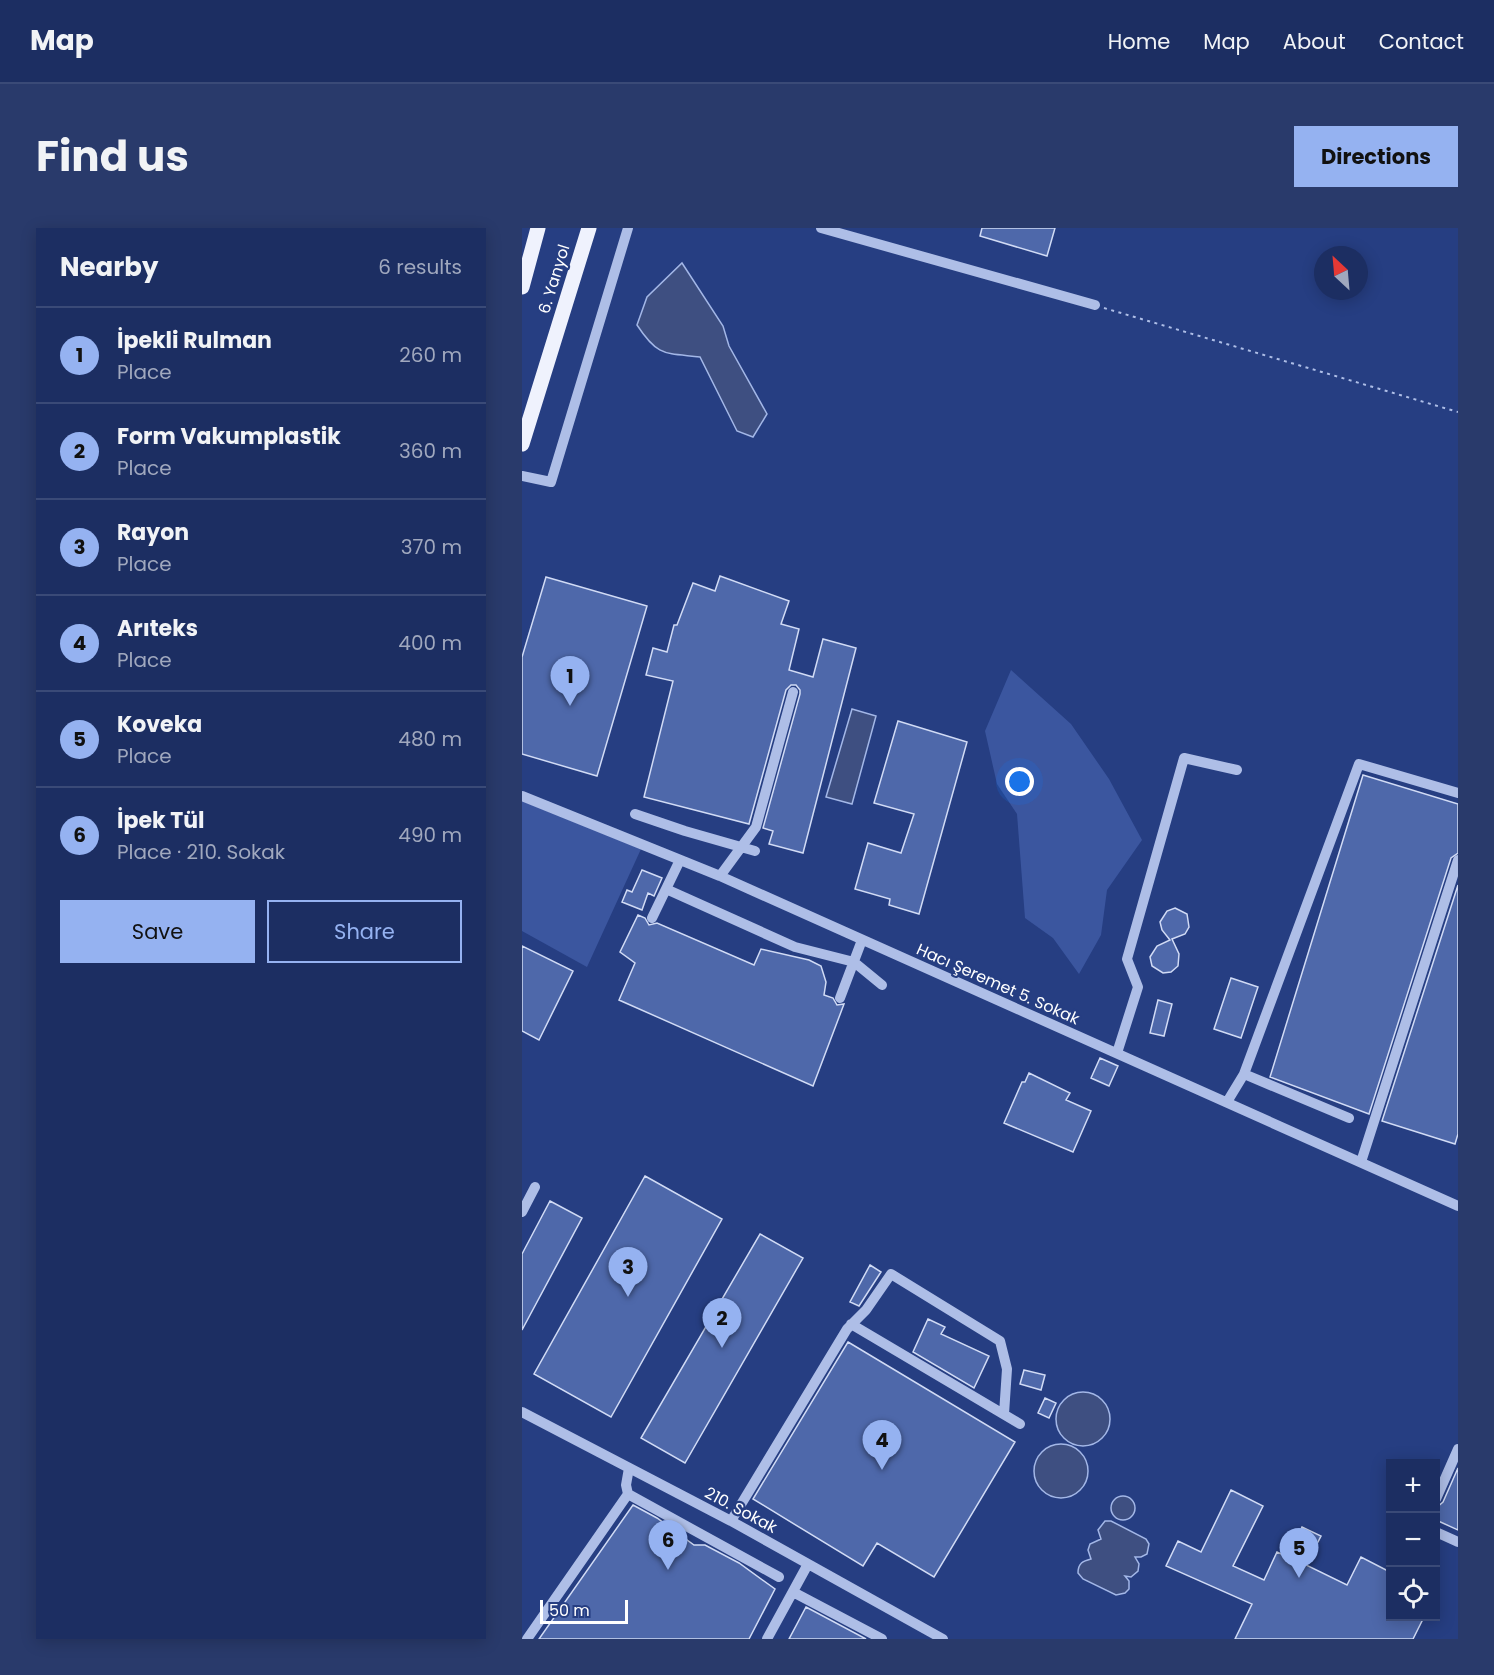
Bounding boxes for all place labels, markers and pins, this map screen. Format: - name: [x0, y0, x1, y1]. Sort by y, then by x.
- pin: 1: [550, 656, 590, 706]
- pin: 3: [608, 1248, 648, 1297]
- pin: 2: [702, 1298, 742, 1348]
- pin: 4: [862, 1420, 902, 1470]
- pin: 6: [648, 1520, 688, 1570]
- pin: 5: [1280, 1528, 1318, 1578]

